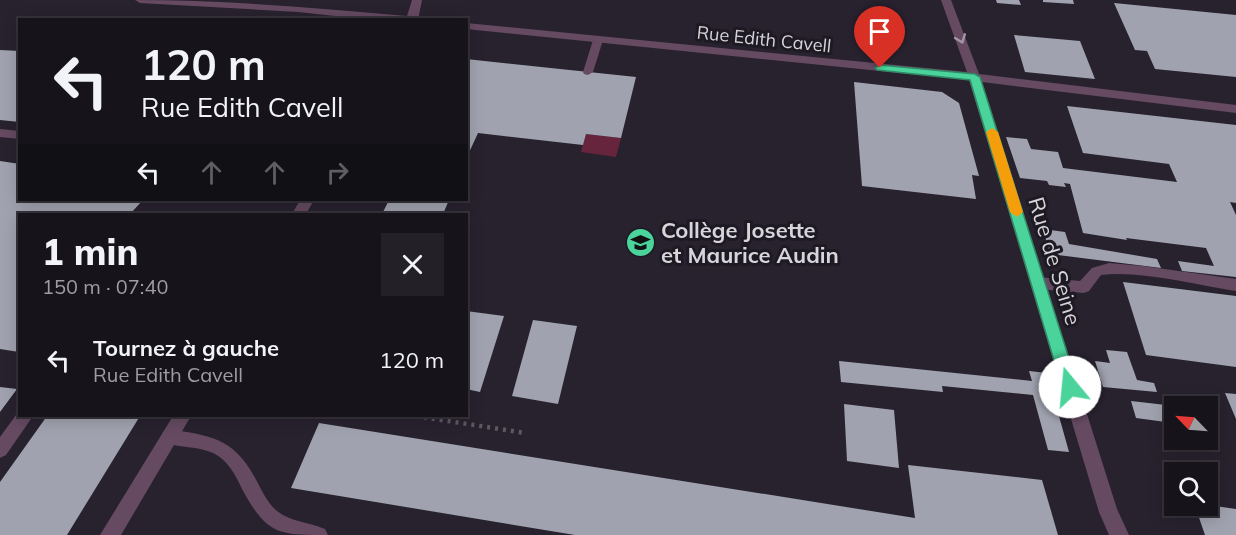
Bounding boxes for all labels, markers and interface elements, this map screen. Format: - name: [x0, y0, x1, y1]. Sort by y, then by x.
- pin: [854, 6, 905, 68]
- icon: arrive: [863, 15, 896, 48]
- street label: Rue Edith Cavell: [696, 21, 832, 57]
- one-way arrow: [953, 33, 966, 43]
- text: 120 m: [141, 38, 266, 91]
- icon: left: [42, 42, 120, 120]
- text: Rue Edith Cavell: [141, 90, 343, 124]
- icon: left: [132, 156, 165, 189]
- icon: ahead: [195, 156, 228, 189]
- icon: ahead: [258, 156, 291, 189]
- icon: right: [321, 156, 354, 189]
- street label: Rue de Seine: [1022, 194, 1088, 328]
- place label: Collège Josette et Maurice Audin: [661, 216, 839, 269]
- school or university icon: Collège Josette et Maurice Audin: [624, 227, 656, 259]
- text: 1 min: [42, 229, 138, 274]
- button: close: [381, 233, 444, 296]
- text: 150 m · 07:40: [42, 274, 168, 299]
- text: Tournez à gauche: [93, 334, 279, 362]
- icon: left: [42, 344, 75, 377]
- text: 120 m: [379, 346, 444, 374]
- position arrow: [1038, 355, 1102, 419]
- text: Rue Edith Cavell: [93, 362, 243, 387]
- north arrow: [1164, 396, 1218, 450]
- map controls: [1164, 396, 1218, 516]
- button: search: [1164, 462, 1218, 516]

